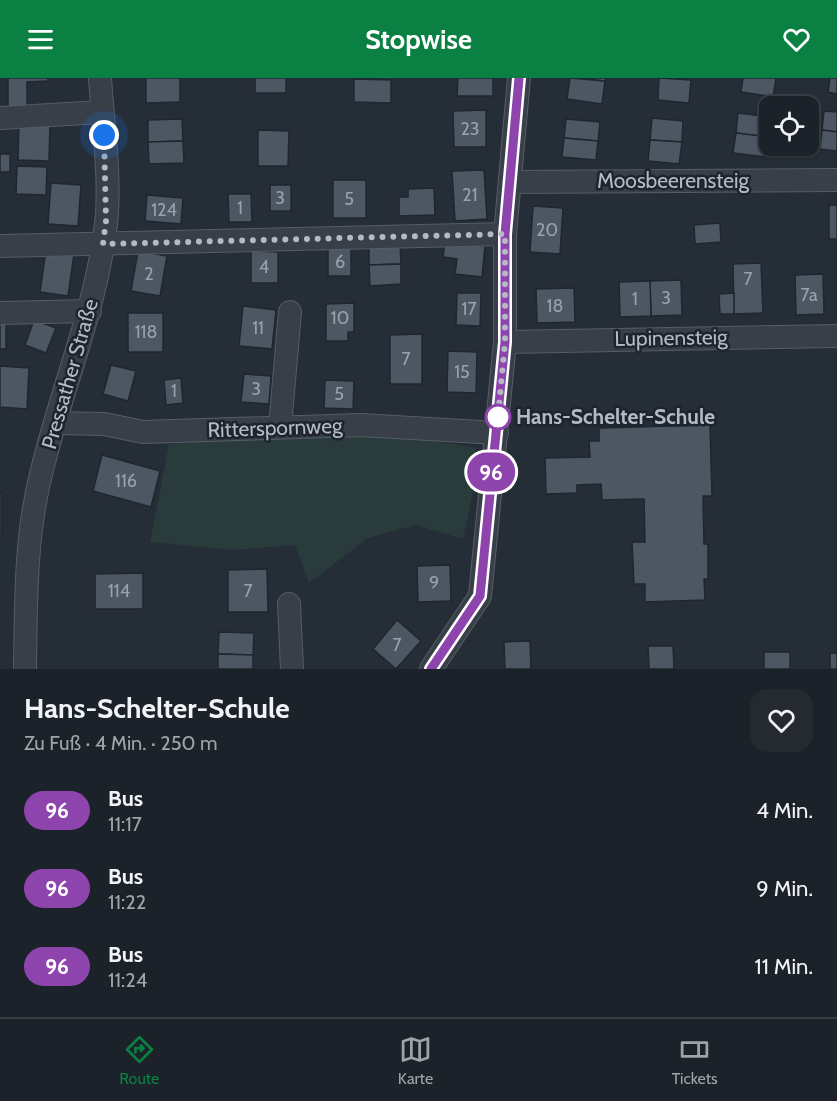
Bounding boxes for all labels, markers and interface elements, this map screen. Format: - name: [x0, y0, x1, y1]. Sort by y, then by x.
- icon: menu: [24, 23, 57, 56]
- text: Stopwise: [365, 23, 472, 56]
- icon: heart: [780, 23, 813, 56]
- map controls: [759, 96, 819, 156]
- button: locate: [759, 96, 819, 156]
- house number: 23: [460, 118, 480, 140]
- your location: [89, 120, 119, 150]
- street label: Moosbeerensteig: [597, 168, 750, 193]
- house number: 21: [462, 184, 478, 206]
- house number: 3: [275, 187, 285, 209]
- house number: 5: [344, 188, 354, 210]
- house number: 1: [237, 197, 243, 219]
- house number: 124: [151, 199, 177, 221]
- house number: 20: [536, 219, 558, 241]
- house number: 6: [335, 251, 345, 273]
- house number: 4: [259, 256, 269, 278]
- house number: 2: [144, 263, 154, 285]
- house number: 7: [743, 268, 753, 290]
- house number: 7a: [800, 284, 818, 306]
- house number: 3: [661, 287, 671, 309]
- house number: 1: [632, 288, 638, 310]
- house number: 18: [547, 295, 563, 317]
- street label: Pressather Straße: [36, 296, 103, 452]
- house number: 17: [462, 298, 476, 320]
- house number: 10: [331, 307, 349, 329]
- house number: 11: [252, 317, 264, 339]
- house number: 118: [135, 321, 157, 343]
- street label: Lupinensteig: [614, 324, 728, 351]
- house number: 7: [401, 348, 411, 370]
- house number: 15: [454, 361, 470, 383]
- house number: 3: [251, 378, 261, 400]
- house number: 1: [171, 380, 177, 402]
- house number: 5: [334, 383, 344, 405]
- marker: Hans-Schelter-Schule: [485, 404, 511, 430]
- place label: Hans-Schelter-Schule: [516, 404, 715, 429]
- street label: Ritterspornweg: [207, 413, 343, 442]
- line badge: 96: [464, 452, 518, 492]
- text: 96: [479, 460, 503, 485]
- house number: 116: [115, 470, 137, 492]
- house number: 9: [429, 572, 439, 594]
- house number: 114: [108, 580, 130, 602]
- house number: 7: [243, 580, 253, 602]
- house number: 7: [392, 634, 402, 656]
- button: heart: [750, 689, 813, 752]
- text: Hans-Schelter-Schule: [24, 691, 290, 725]
- text: Zu Fuß · 4 Min. · 250 m: [24, 731, 218, 755]
- text: Bus: [108, 785, 143, 812]
- text: 4 Min.: [756, 797, 813, 824]
- text: 96: [45, 798, 69, 823]
- text: 11:17: [108, 812, 142, 836]
- text: Bus: [108, 863, 143, 890]
- text: 9 Min.: [756, 875, 813, 902]
- text: 96: [45, 876, 69, 901]
- text: 11:22: [108, 890, 146, 914]
- text: Bus: [108, 941, 143, 968]
- text: 11 Min.: [755, 953, 813, 980]
- text: 96: [45, 954, 69, 979]
- text: 11:24: [108, 968, 147, 992]
- tab: Route: [119, 1033, 159, 1088]
- tab: Karte: [398, 1033, 433, 1088]
- tab: Tickets: [672, 1033, 718, 1088]

